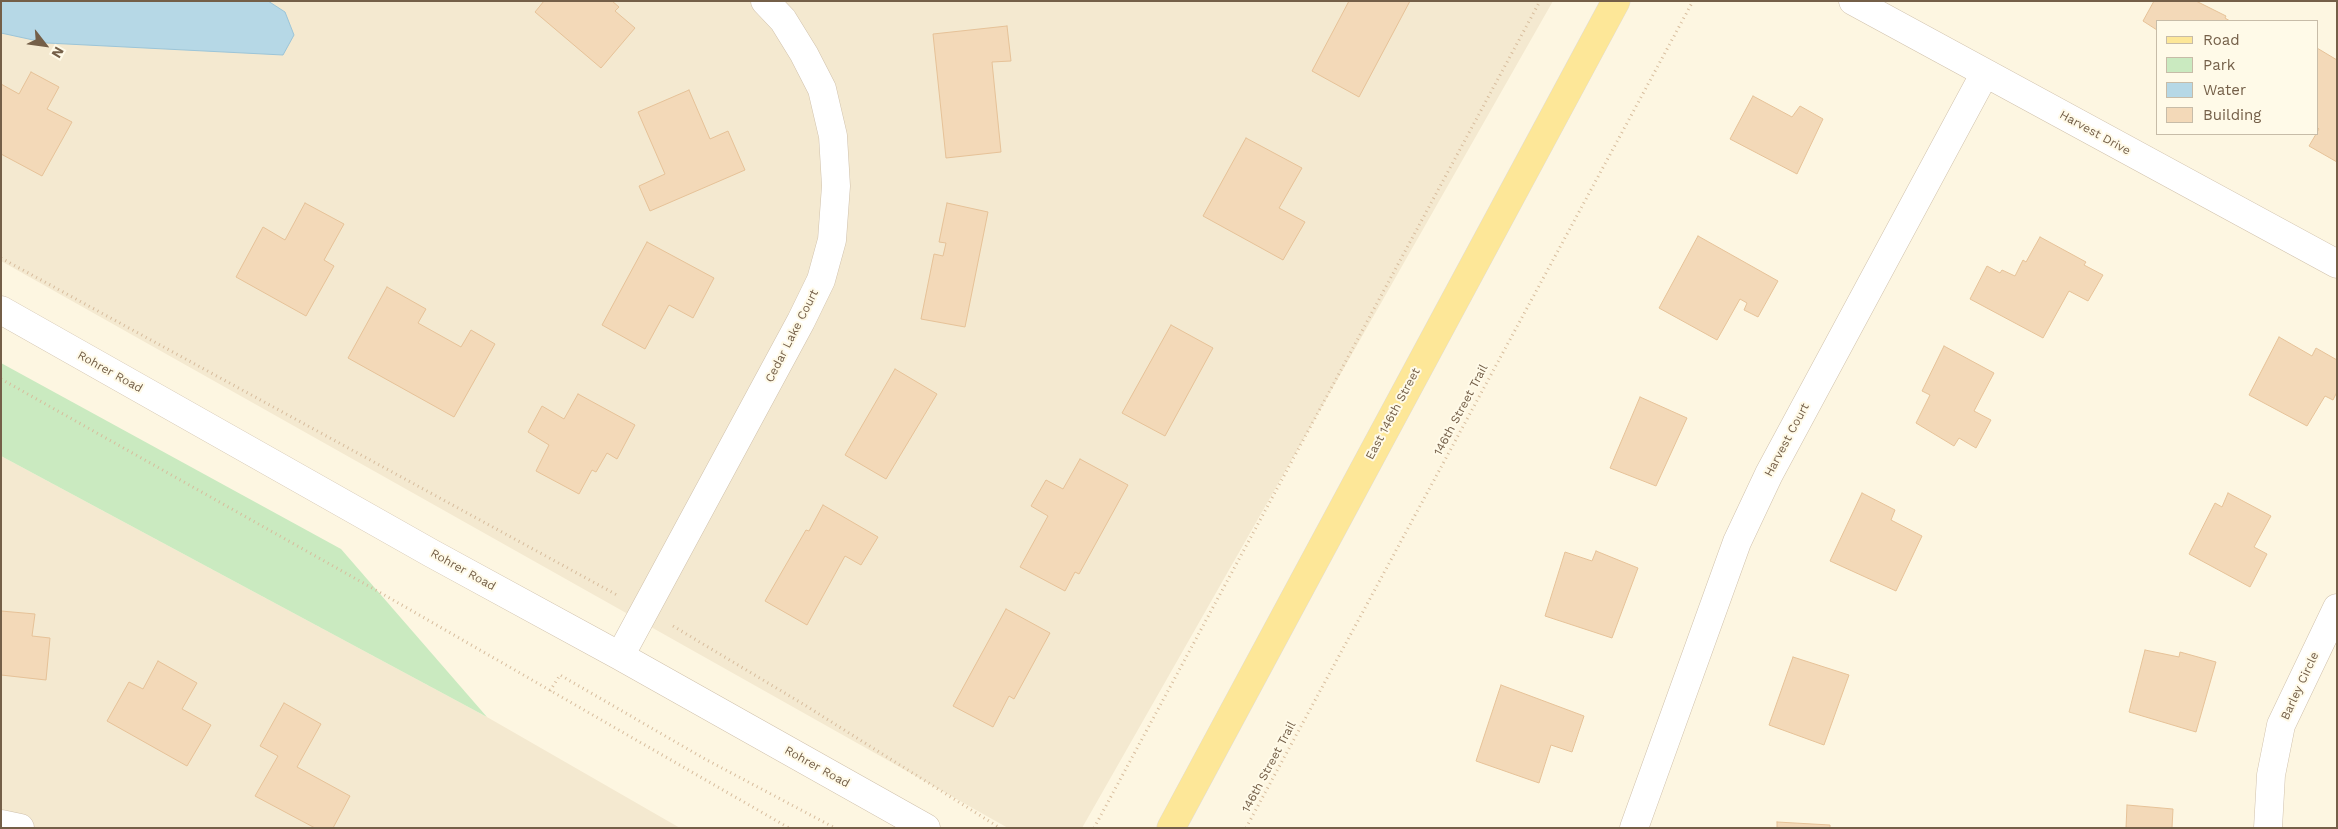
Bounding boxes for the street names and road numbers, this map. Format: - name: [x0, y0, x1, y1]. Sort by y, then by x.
- street label: Harvest Drive: [2057, 108, 2133, 158]
- street label: Cedar Lake Court: [762, 287, 822, 385]
- street label: Rohrer Road: [75, 348, 145, 396]
- street label: 146th Street Trail: [1431, 362, 1491, 458]
- street label: East 146th Street: [1363, 366, 1423, 462]
- street label: Harvest Court: [1762, 401, 1812, 479]
- street label: Rohrer Road: [428, 546, 498, 594]
- street label: Barley Circle: [2278, 650, 2322, 722]
- street label: 146th Street Trail: [1239, 719, 1299, 815]
- street label: Rohrer Road: [782, 743, 852, 791]

